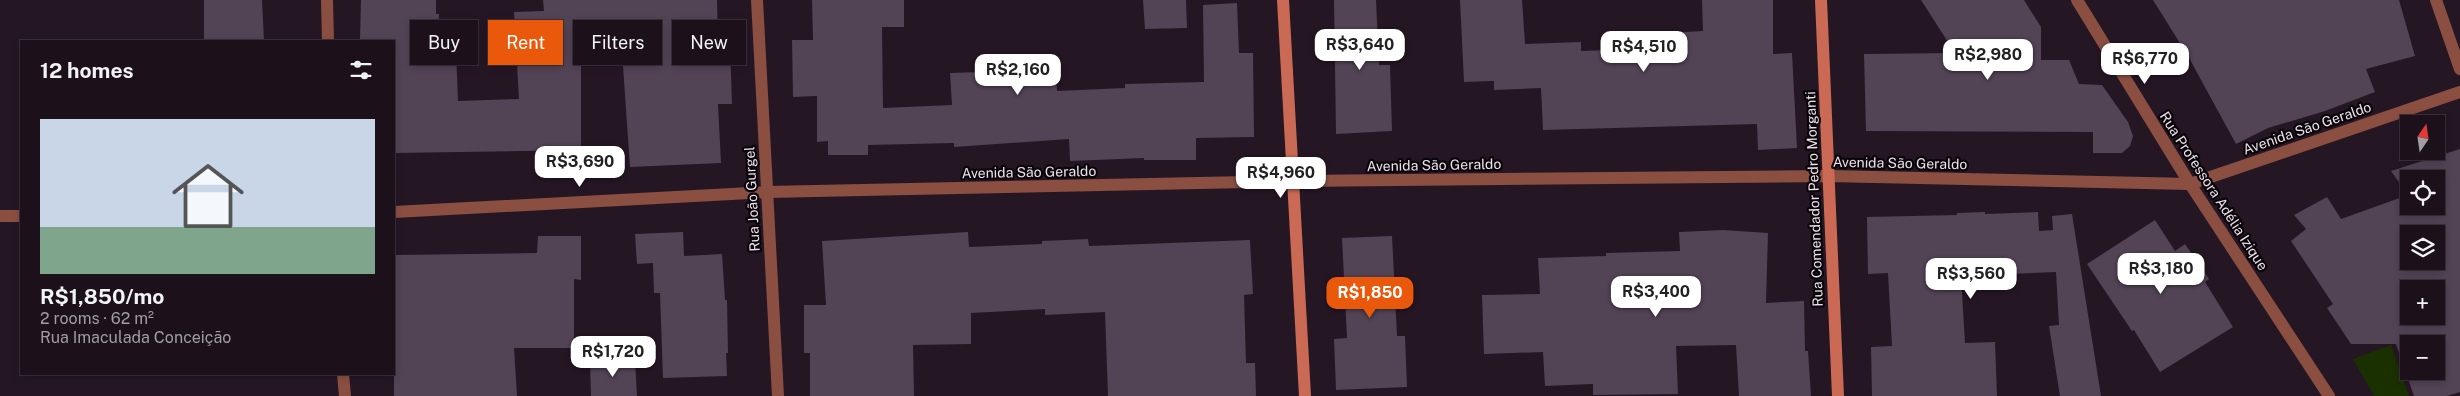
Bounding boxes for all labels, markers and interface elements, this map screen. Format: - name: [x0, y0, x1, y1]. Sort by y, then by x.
- chip: Buy: [410, 20, 478, 65]
- chip: Rent: [488, 20, 563, 65]
- chip: Filters: [573, 20, 662, 65]
- chip: New: [672, 20, 746, 65]
- pin: R$3,640: [1314, 28, 1406, 71]
- pin: R$4,510: [1598, 30, 1690, 73]
- text: R$3,640: [1326, 35, 1394, 54]
- text: R$4,510: [1612, 37, 1676, 56]
- pin: R$2,980: [1942, 38, 2034, 81]
- pin: R$6,770: [2099, 42, 2191, 85]
- text: R$2,980: [1954, 45, 2022, 64]
- text: R$6,770: [2112, 49, 2178, 68]
- pin: R$2,160: [972, 54, 1064, 96]
- icon: filters: [347, 56, 375, 84]
- text: 12 homes: [40, 58, 134, 83]
- text: R$2,160: [986, 60, 1050, 79]
- street label: Rua Comendador Pedro Morganti: [1802, 91, 1826, 307]
- street label: Avenida São Geraldo: [2241, 98, 2373, 157]
- street label: Rua Professora Adélia Izique: [2157, 109, 2271, 273]
- north arrow: [2400, 115, 2445, 160]
- map controls: [2400, 115, 2445, 380]
- pin: R$3,690: [534, 146, 626, 188]
- street label: Rua João Gurgel: [741, 146, 763, 252]
- icon: home: [163, 151, 253, 241]
- text: R$3,690: [546, 152, 614, 171]
- street label: Avenida São Geraldo: [1833, 154, 1968, 172]
- pin: R$4,960: [1235, 156, 1327, 199]
- street label: Avenida São Geraldo: [1367, 156, 1502, 174]
- street label: Avenida São Geraldo: [962, 163, 1097, 181]
- text: R$4,960: [1247, 163, 1315, 182]
- button: locate: [2400, 170, 2445, 215]
- button: layers: [2400, 225, 2445, 270]
- pin: R$3,180: [2115, 252, 2207, 295]
- pin: R$3,560: [1925, 258, 2017, 300]
- text: R$3,180: [2129, 259, 2193, 278]
- text: R$3,560: [1937, 264, 2005, 283]
- pin: R$1,850: [1324, 276, 1416, 319]
- pin: R$3,400: [1610, 276, 1702, 318]
- button: +: [2400, 280, 2445, 325]
- text: R$3,400: [1622, 282, 1690, 301]
- text: R$1,850: [1337, 283, 1403, 302]
- text: R$1,850/mo: [40, 284, 164, 309]
- text: 2 rooms · 62 m²: [40, 309, 154, 328]
- text: Rua Imaculada Conceição: [40, 328, 231, 347]
- button: −: [2400, 335, 2445, 380]
- pin: R$1,720: [567, 336, 659, 378]
- text: R$1,720: [582, 342, 644, 361]

